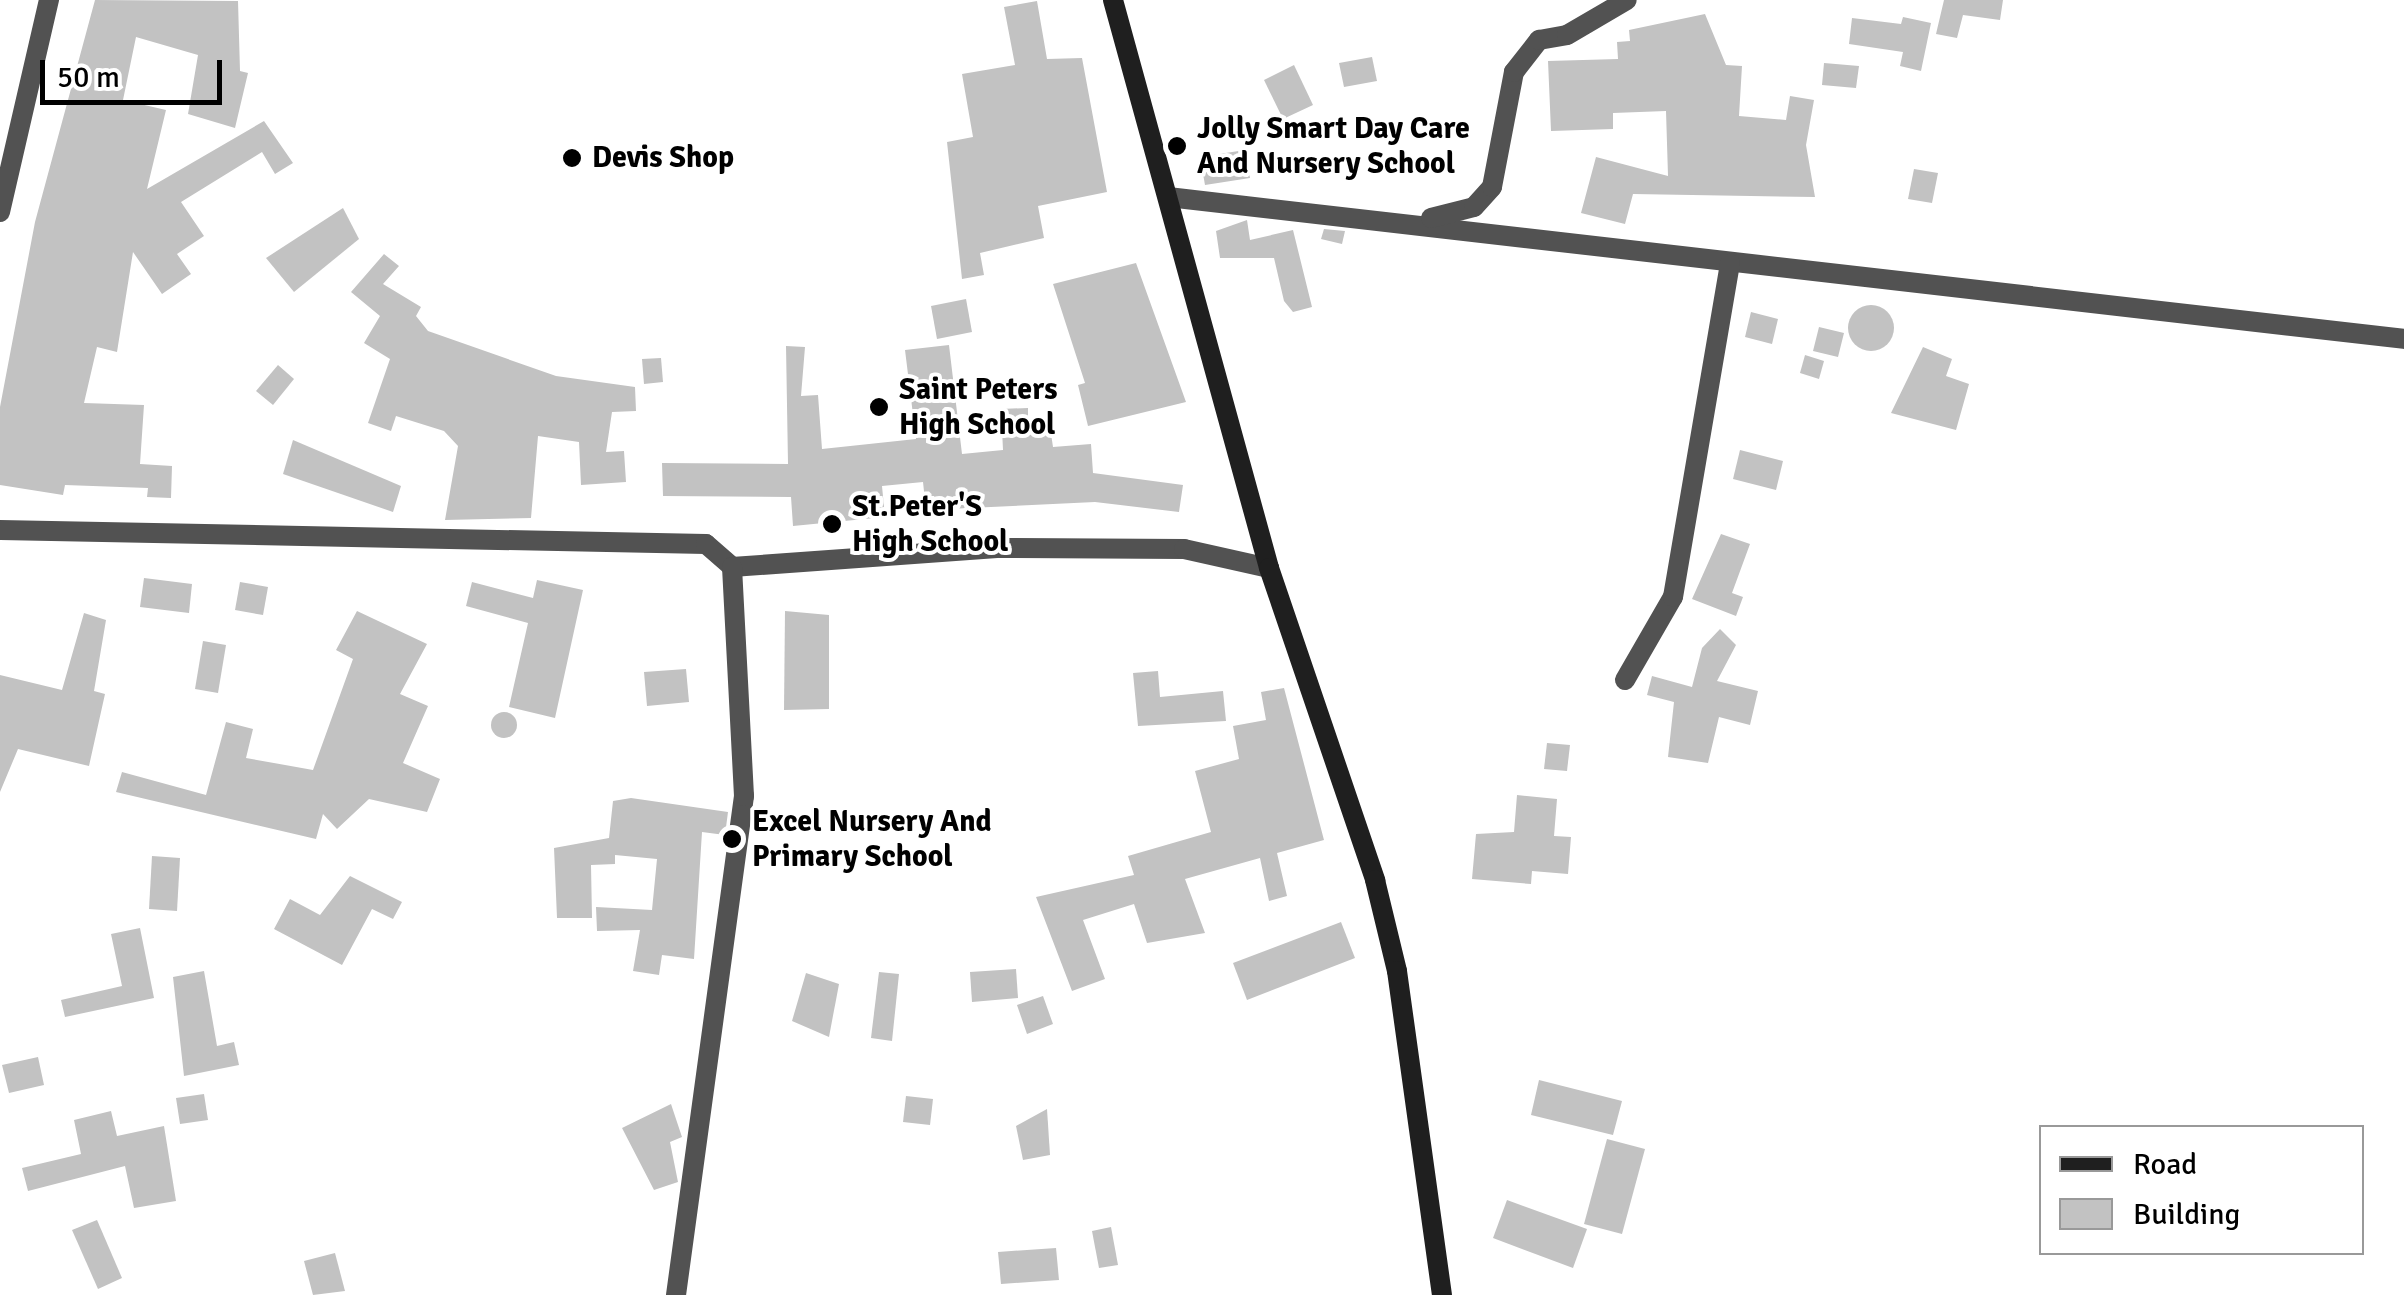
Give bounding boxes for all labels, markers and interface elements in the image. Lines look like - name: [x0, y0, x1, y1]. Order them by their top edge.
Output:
- scale bar: [45, 40, 228, 102]
- text: 50 m: [57, 59, 120, 96]
- place label: Jolly Smart Day Care And Nursery School: [1197, 111, 1470, 182]
- marker: Jolly Smart Day Care And Nursery School: [1166, 135, 1188, 157]
- place label: Devis Shop: [592, 140, 734, 176]
- marker: Devis Shop: [561, 147, 583, 169]
- place label: Saint Peters High School: [899, 372, 1057, 442]
- marker: Saint Peters High School: [868, 396, 890, 418]
- place label: St.Peter'S High School: [852, 489, 1008, 560]
- marker: St.Peter'S High School: [821, 513, 843, 535]
- place label: Excel Nursery And Primary School: [752, 804, 992, 874]
- marker: Excel Nursery And Primary School: [721, 828, 743, 850]
- legend: [2039, 1125, 2364, 1255]
- text: Road: [2133, 1146, 2197, 1183]
- text: Building: [2133, 1196, 2240, 1233]

